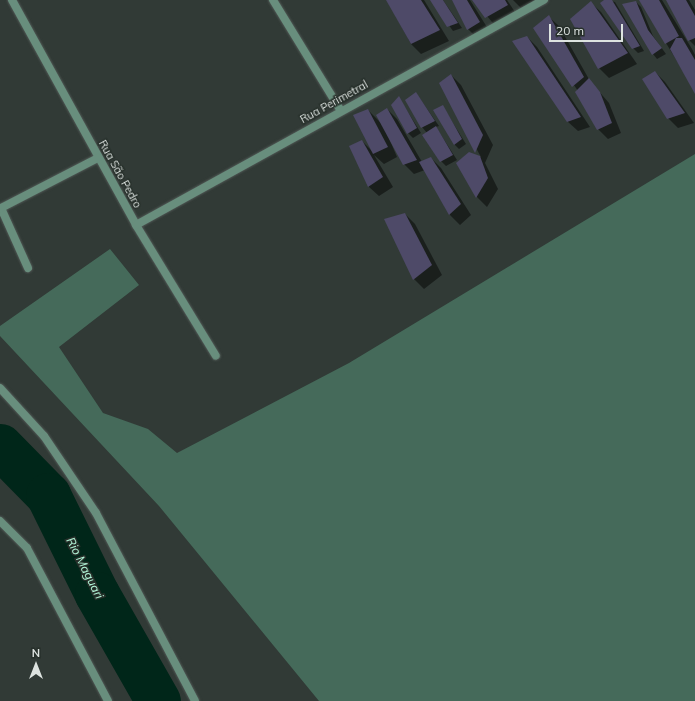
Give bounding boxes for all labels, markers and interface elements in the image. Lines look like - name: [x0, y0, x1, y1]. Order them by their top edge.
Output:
- scale bar: [551, 16, 625, 42]
- text: 20 m: [556, 23, 584, 38]
- street label: Rua Perimetral: [298, 78, 370, 126]
- street label: Rua São Pedro: [96, 138, 144, 210]
- water label: Rio Maguari: [63, 535, 107, 601]
- north arrow: [16, 645, 56, 685]
- text: N: [32, 646, 40, 660]

